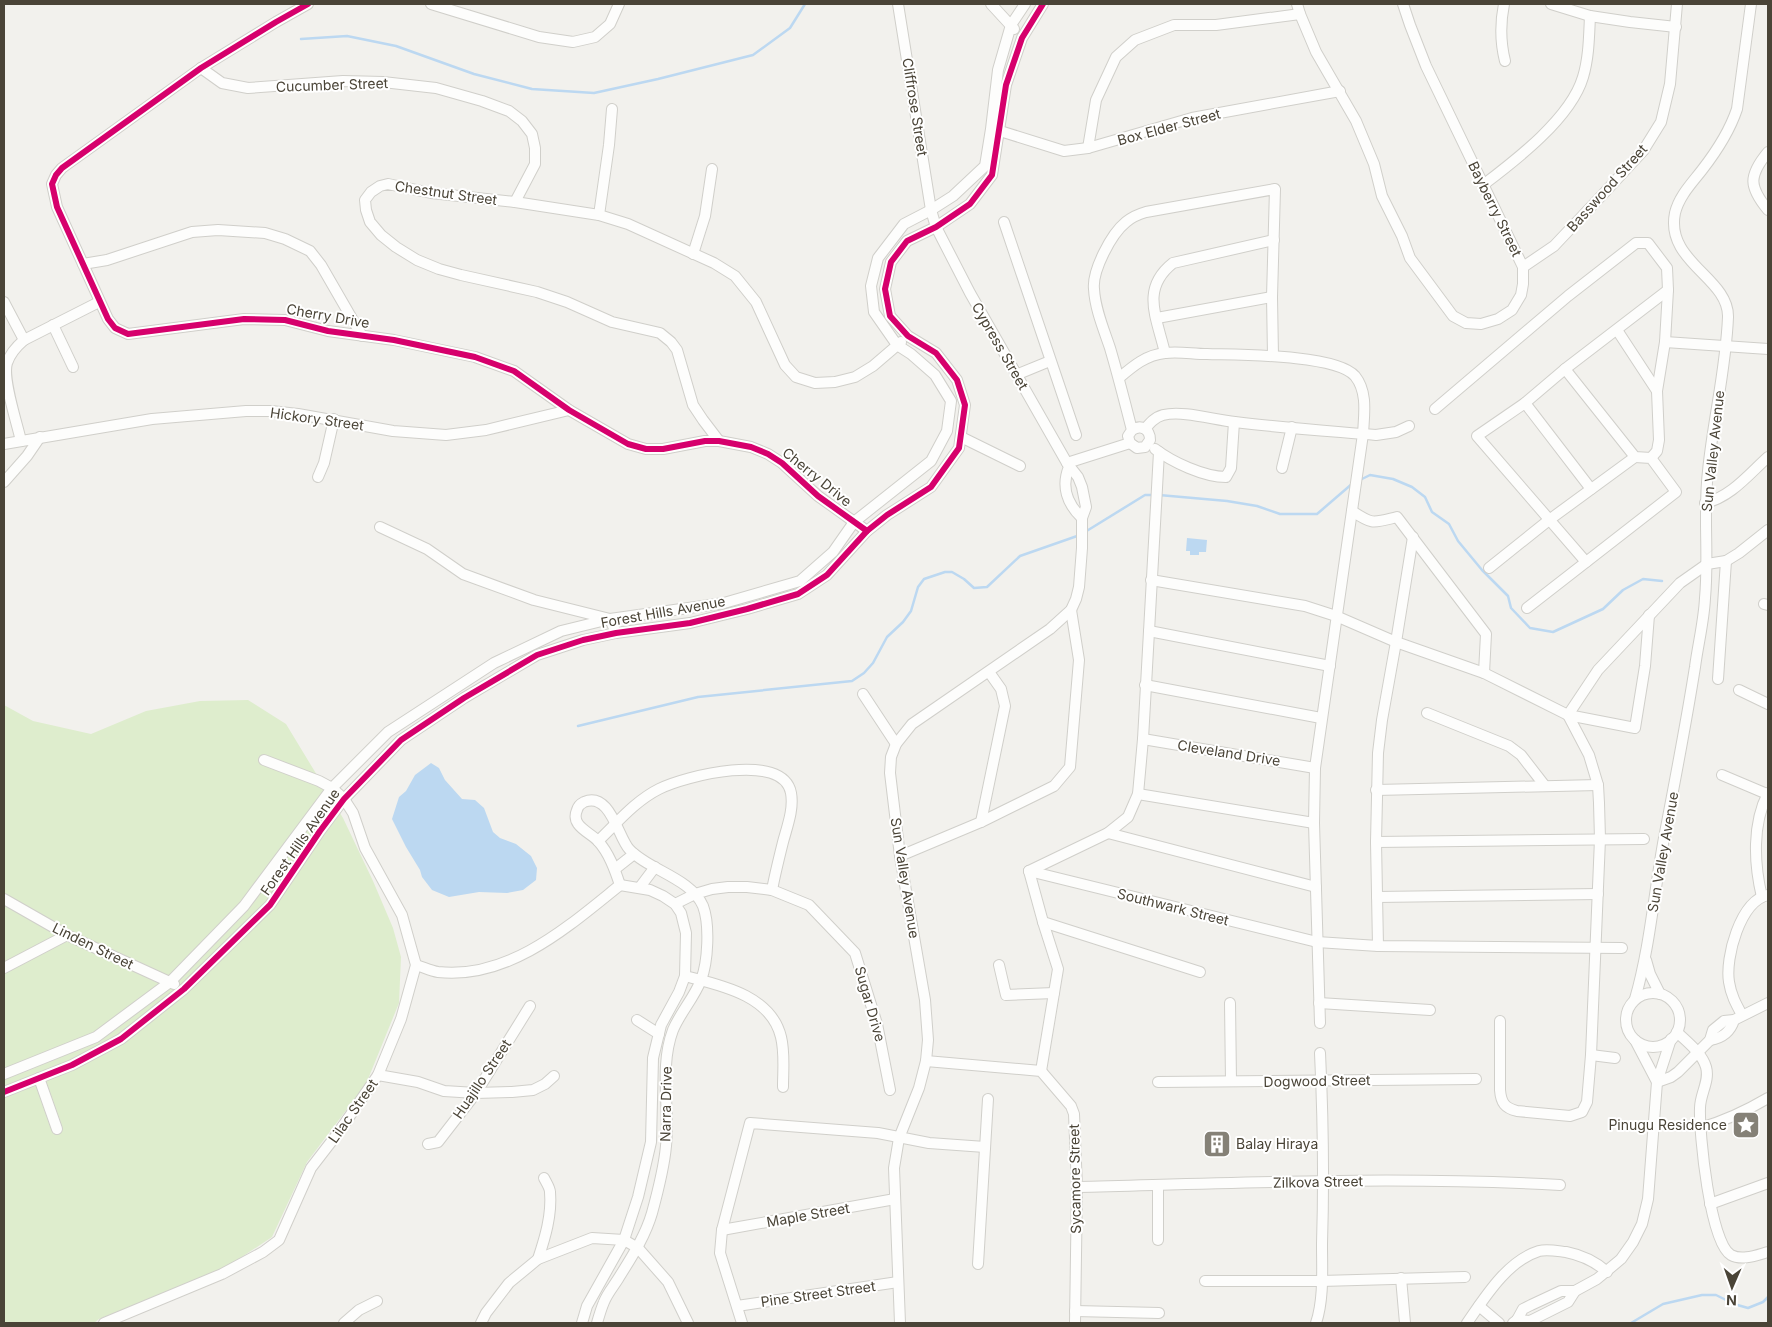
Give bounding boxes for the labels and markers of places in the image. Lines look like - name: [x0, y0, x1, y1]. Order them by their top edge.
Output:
- place icon: Pinugu Residence: [1731, 1110, 1761, 1140]
- place label: Pinugu Residence: [1608, 1116, 1727, 1133]
- building icon: Balay Hiraya: [1202, 1129, 1232, 1159]
- place label: Balay Hiraya: [1236, 1135, 1318, 1152]

